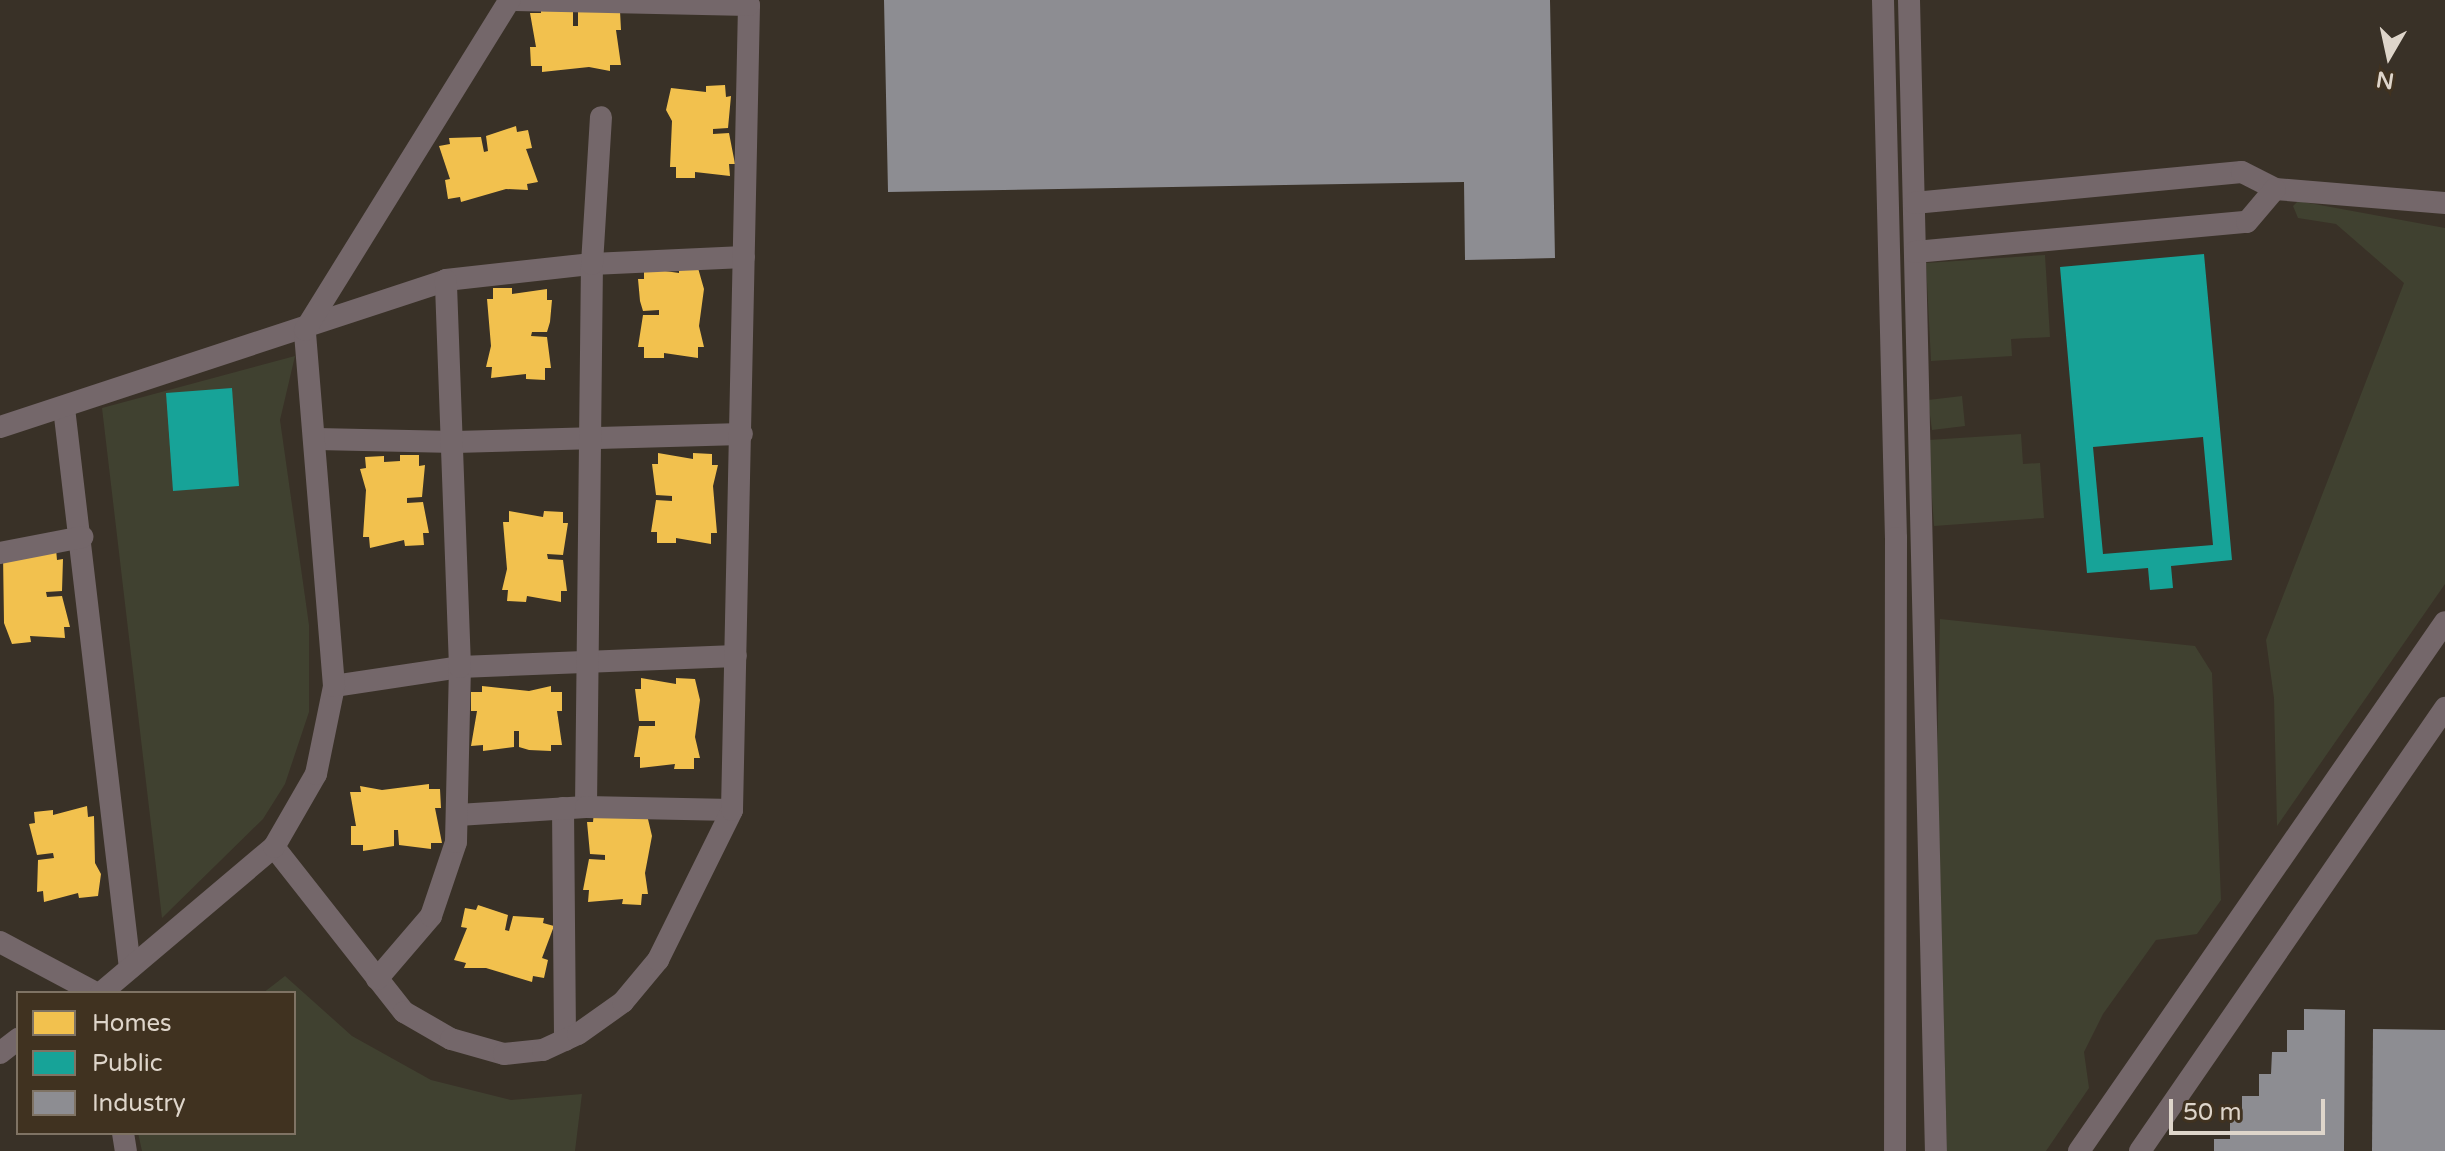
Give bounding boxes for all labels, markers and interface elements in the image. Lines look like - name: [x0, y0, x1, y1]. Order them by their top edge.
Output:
- north arrow: [2349, 16, 2429, 96]
- text: N: [2374, 65, 2396, 94]
- legend: [16, 991, 296, 1135]
- text: Homes: [92, 1009, 172, 1038]
- text: Public: [92, 1049, 162, 1078]
- scale bar: [2173, 1083, 2329, 1133]
- text: Industry: [92, 1089, 186, 1118]
- text: 50 m: [2183, 1098, 2241, 1127]

